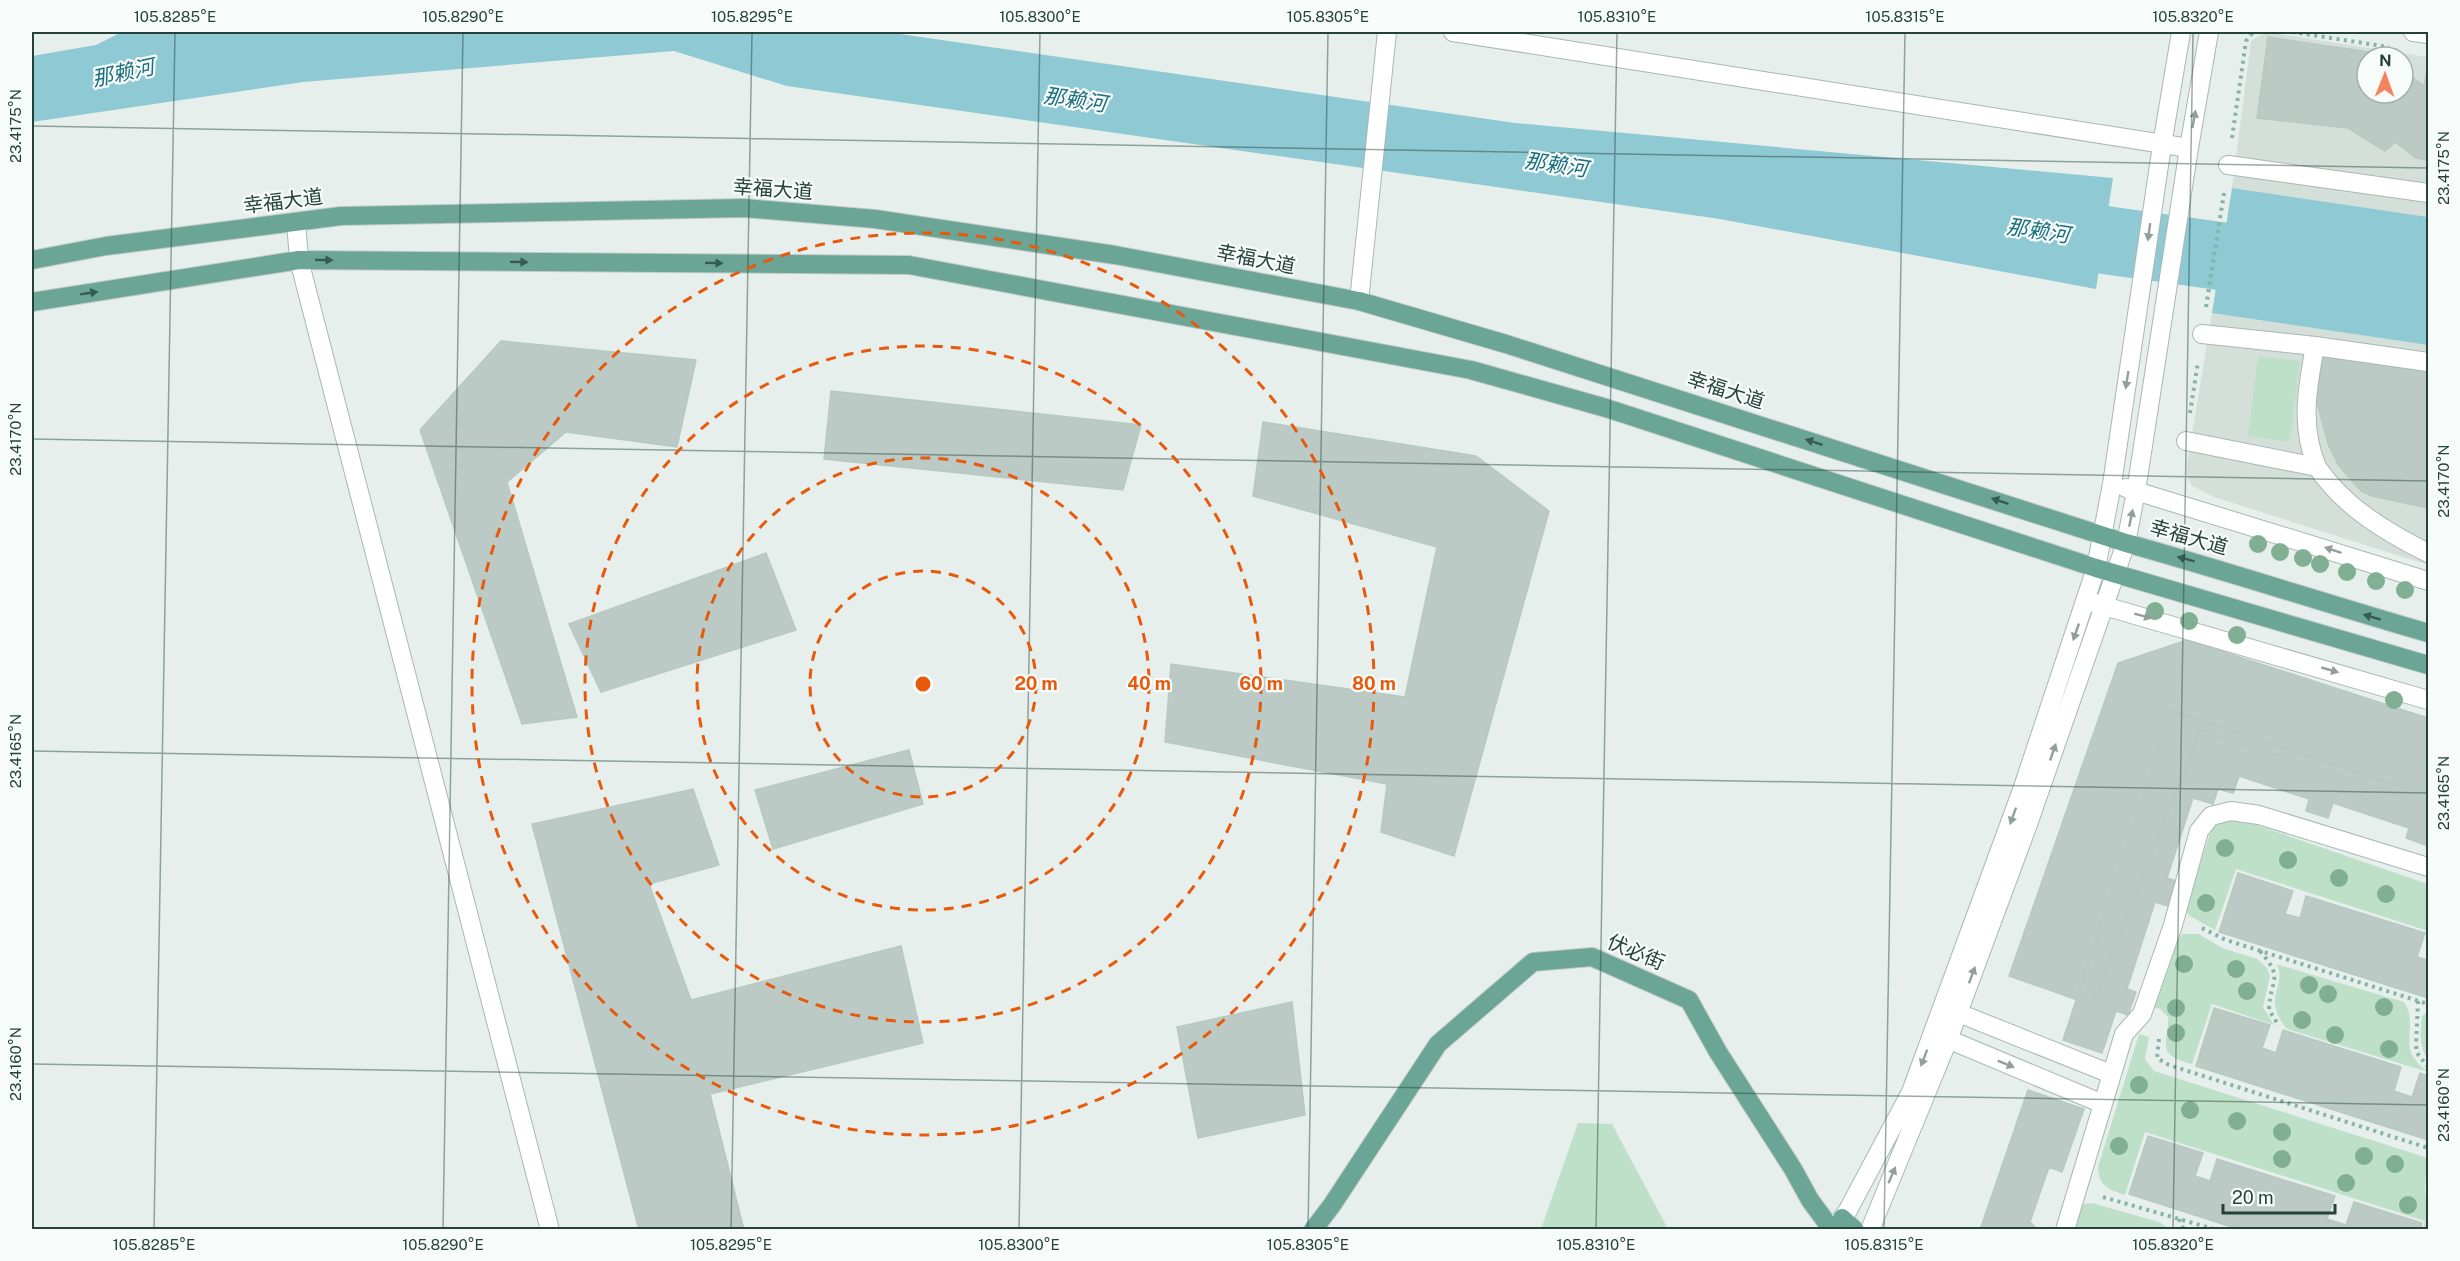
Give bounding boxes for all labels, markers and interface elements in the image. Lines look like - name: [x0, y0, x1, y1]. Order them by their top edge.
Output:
- text: 105.8285°E: [134, 8, 216, 25]
- text: 105.8290°E: [422, 8, 504, 25]
- text: 105.8295°E: [711, 8, 793, 25]
- text: 105.8300°E: [999, 8, 1081, 25]
- text: 105.8305°E: [1287, 8, 1369, 25]
- text: 105.8310°E: [1578, 8, 1656, 25]
- text: 105.8315°E: [1865, 8, 1945, 25]
- text: 105.8320°E: [2152, 8, 2234, 25]
- north arrow: [2355, 45, 2415, 105]
- text: N: [2379, 51, 2392, 70]
- water label: 那赖河: [89, 53, 160, 91]
- water label: 那赖河: [1042, 83, 1112, 117]
- text: 23.4175°N: [7, 89, 24, 163]
- one-way arrow: [2190, 110, 2199, 129]
- text: 23.4175°N: [2435, 131, 2452, 205]
- water label: 那赖河: [1523, 148, 1593, 182]
- street label: 幸福大道: [732, 174, 814, 204]
- street label: 幸福大道: [242, 184, 324, 218]
- water label: 那赖河: [2005, 214, 2075, 248]
- one-way arrow: [2145, 223, 2154, 242]
- street label: 幸福大道: [1214, 240, 1298, 278]
- one-way arrow: [314, 255, 333, 265]
- one-way arrow: [509, 257, 528, 267]
- one-way arrow: [704, 259, 723, 268]
- one-way arrow: [80, 288, 99, 297]
- street label: 幸福大道: [1684, 366, 1768, 414]
- one-way arrow: [2123, 370, 2132, 389]
- text: 23.4170°N: [7, 402, 24, 476]
- one-way arrow: [1805, 437, 1823, 446]
- text: 23.4170°N: [2435, 444, 2452, 518]
- one-way arrow: [1991, 496, 2009, 505]
- one-way arrow: [2127, 508, 2136, 527]
- street label: 幸福大道: [2147, 514, 2231, 560]
- one-way arrow: [2324, 545, 2342, 554]
- one-way arrow: [2177, 554, 2195, 564]
- one-way arrow: [2134, 612, 2152, 621]
- one-way arrow: [2363, 612, 2381, 621]
- one-way arrow: [2070, 623, 2080, 641]
- one-way arrow: [2321, 666, 2339, 676]
- text: 20 m: [1014, 673, 1058, 694]
- text: 40 m: [1127, 673, 1171, 694]
- text: 60 m: [1239, 673, 1283, 694]
- text: 80 m: [1352, 673, 1396, 694]
- centre of rings: [913, 674, 933, 694]
- text: 23.4165°N: [7, 714, 24, 788]
- one-way arrow: [2049, 743, 2058, 761]
- text: 23.4165°N: [2435, 756, 2452, 830]
- one-way arrow: [2007, 807, 2017, 825]
- street label: 伏必街: [1604, 929, 1668, 975]
- one-way arrow: [1967, 965, 1977, 983]
- text: 23.4160°N: [7, 1027, 24, 1101]
- one-way arrow: [1918, 1049, 1928, 1067]
- one-way arrow: [1998, 1059, 2016, 1069]
- text: 23.4160°N: [2435, 1068, 2452, 1142]
- one-way arrow: [1888, 1166, 1897, 1184]
- scale bar: [2223, 1177, 2336, 1215]
- text: 20 m: [2232, 1187, 2274, 1208]
- text: 105.8285°E: [113, 1236, 195, 1253]
- text: 105.8290°E: [402, 1236, 484, 1253]
- text: 105.8295°E: [690, 1236, 772, 1253]
- text: 105.8300°E: [978, 1236, 1060, 1253]
- text: 105.8305°E: [1267, 1236, 1349, 1253]
- text: 105.8310°E: [1557, 1236, 1635, 1253]
- text: 105.8315°E: [1844, 1236, 1924, 1253]
- text: 105.8320°E: [2132, 1236, 2214, 1253]

